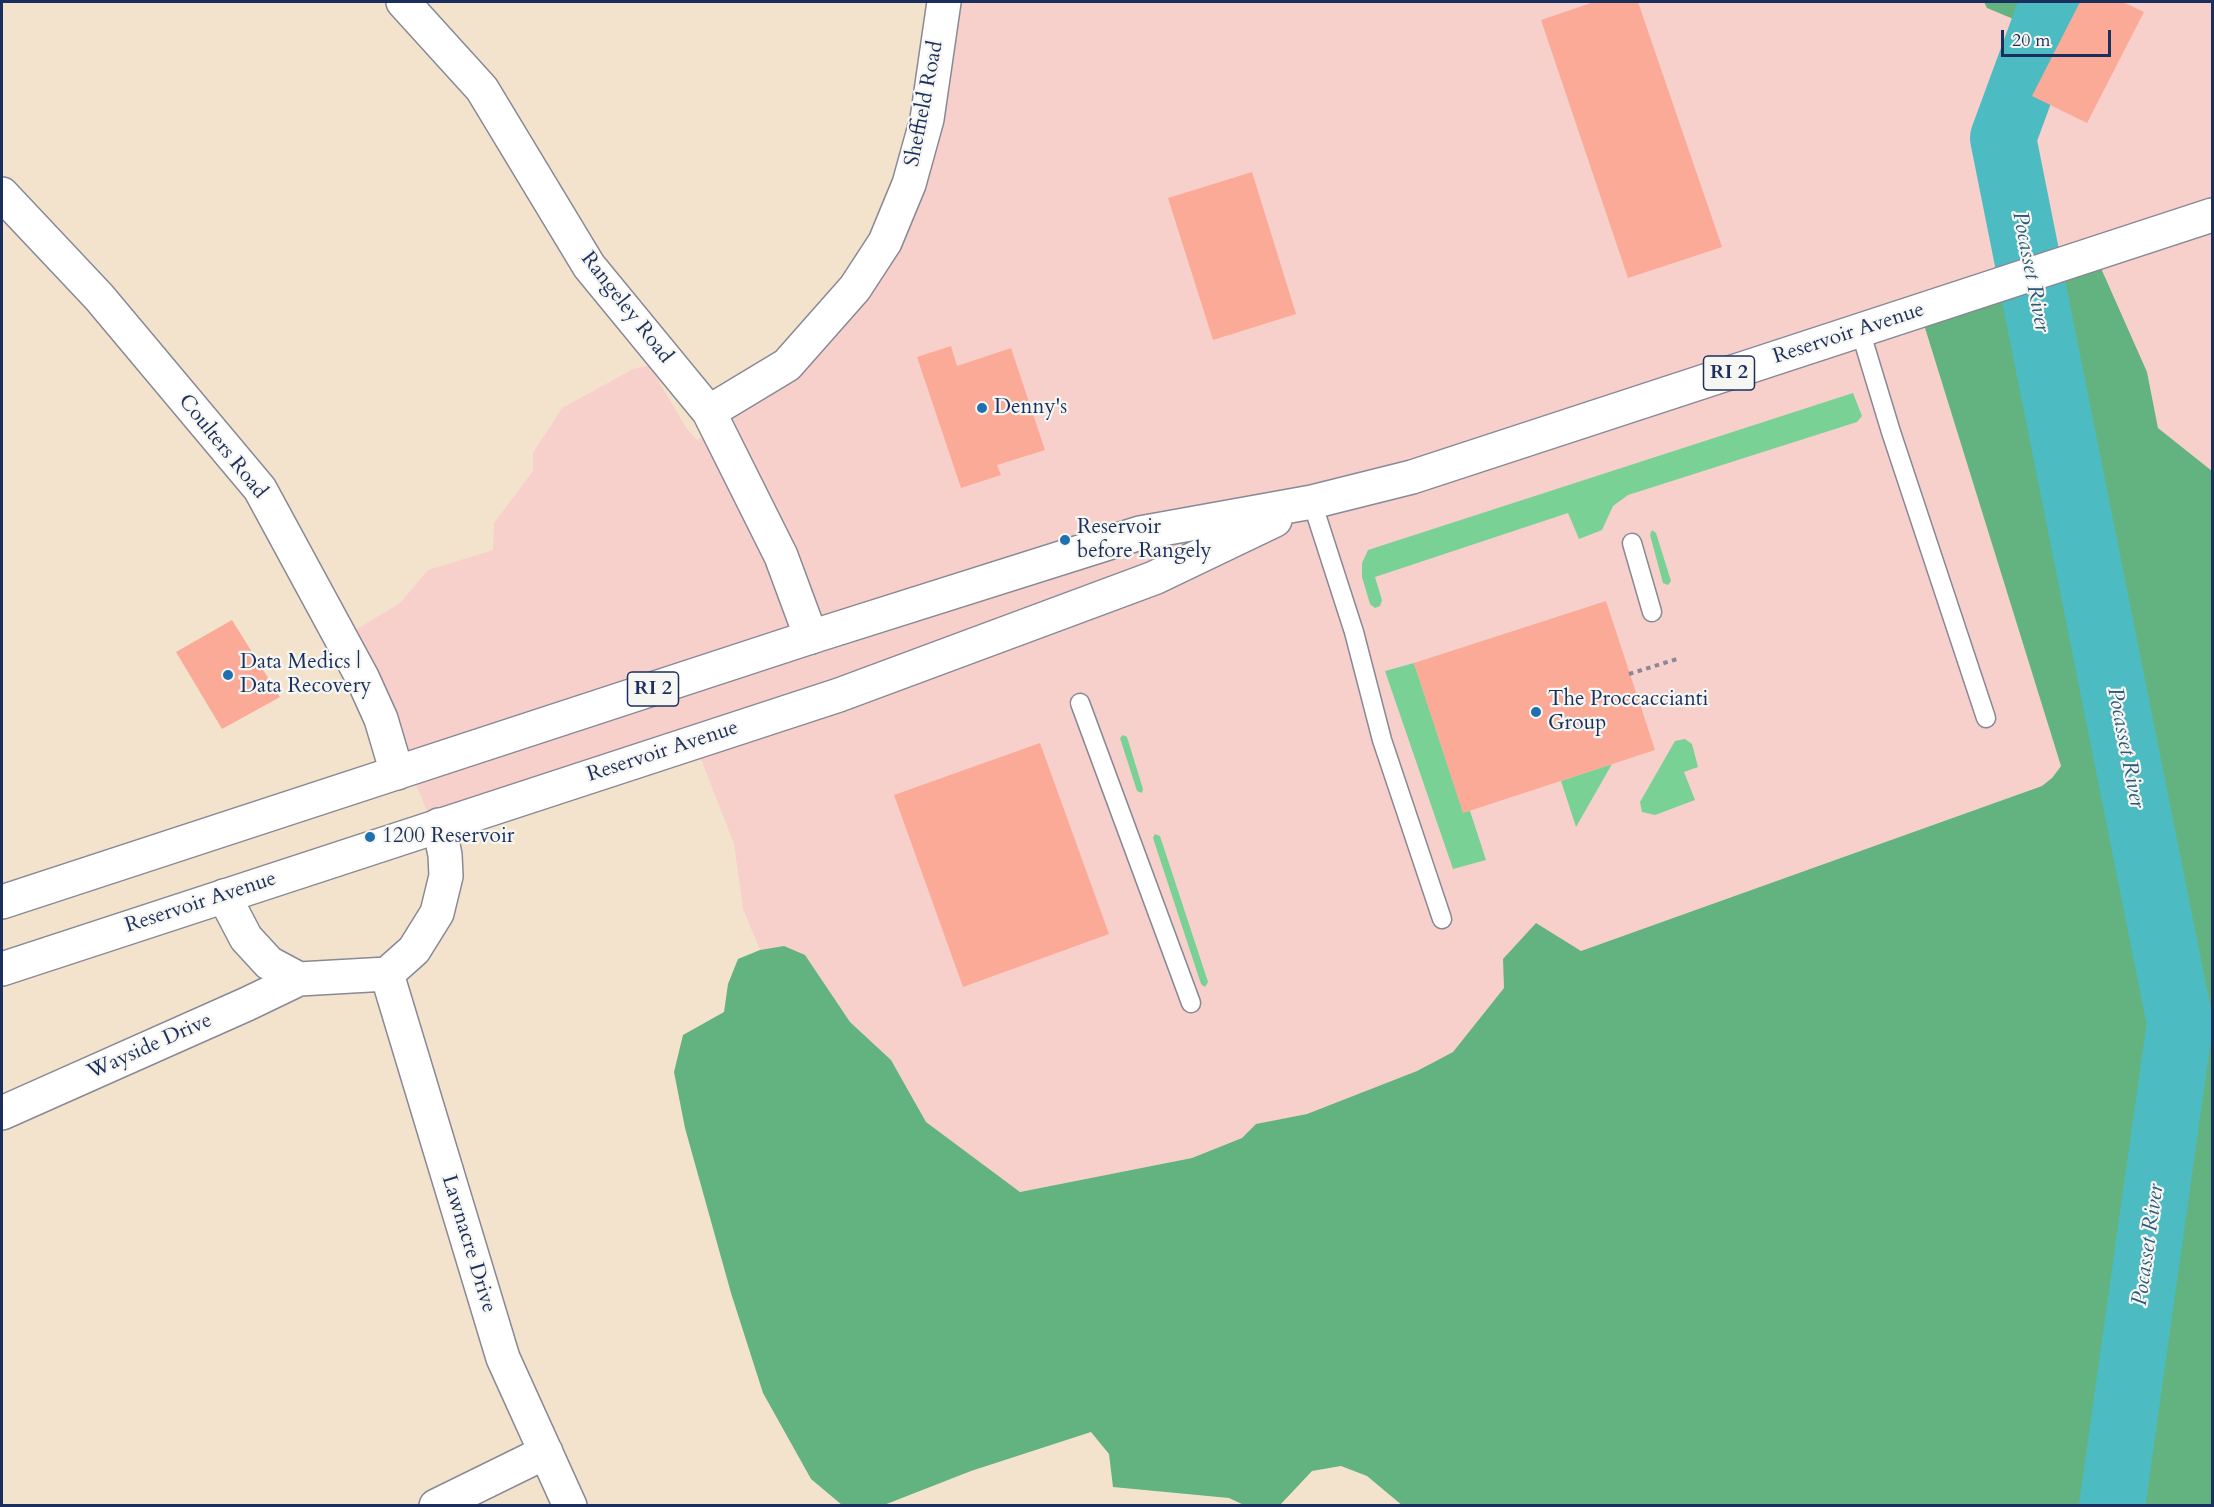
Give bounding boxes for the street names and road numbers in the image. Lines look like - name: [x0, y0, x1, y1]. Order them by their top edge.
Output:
- street label: Sheffield Road: [900, 39, 950, 169]
- street label: Rangeley Road: [575, 247, 677, 369]
- street label: Reservoir Avenue: [1770, 298, 1928, 370]
- road number: RI 2: [1704, 356, 1754, 390]
- street label: Coulters Road: [172, 390, 272, 504]
- road number: RI 2: [628, 672, 678, 706]
- street label: Reservoir Avenue: [584, 716, 742, 788]
- street label: Reservoir Avenue: [122, 867, 280, 939]
- street label: Wayside Drive: [84, 1008, 216, 1086]
- street label: Lawnacre Drive: [435, 1172, 501, 1316]

